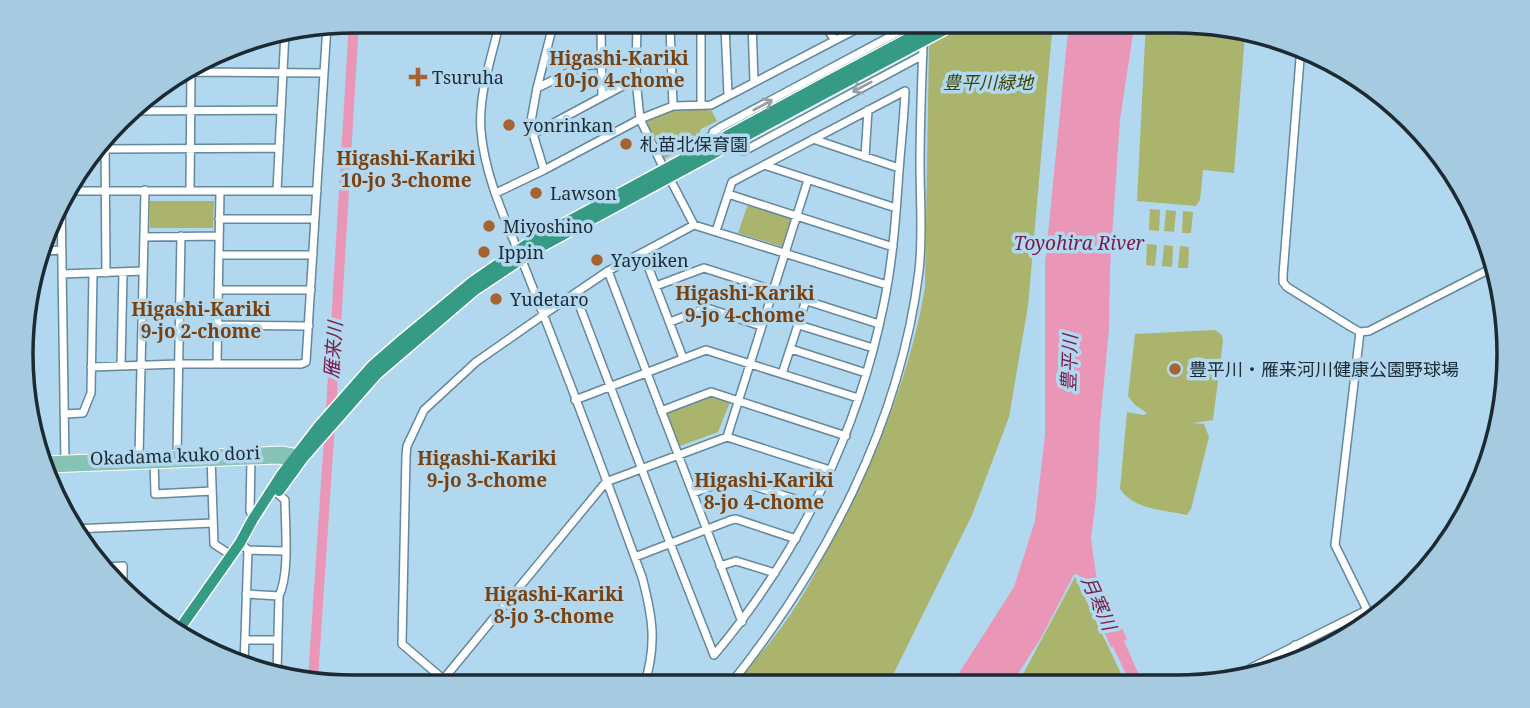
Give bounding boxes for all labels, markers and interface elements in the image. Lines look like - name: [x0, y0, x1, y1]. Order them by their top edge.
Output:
- district label: Higashi-Kariki 10-jo 4-chome: [549, 45, 689, 93]
- place label: Tsuruha: [432, 65, 504, 89]
- marker: Tsuruha: [410, 69, 426, 85]
- park label: 豊平川緑地: [943, 70, 1035, 94]
- one-way arrow: [853, 81, 873, 95]
- one-way arrow: [752, 98, 773, 111]
- place label: yonrinkan: [523, 113, 614, 137]
- marker: yonrinkan: [501, 117, 517, 133]
- place label: 札苗北保育園: [640, 132, 748, 156]
- marker: 札苗北保育園: [618, 136, 634, 152]
- district label: Higashi-Kariki 10-jo 3-chome: [336, 145, 476, 193]
- place label: Lawson: [550, 181, 617, 205]
- marker: Lawson: [528, 185, 544, 201]
- place label: Miyoshino: [503, 214, 594, 238]
- marker: Miyoshino: [481, 218, 497, 234]
- water label: Toyohira River: [1013, 230, 1145, 256]
- place label: Ippin: [498, 240, 544, 264]
- marker: Ippin: [476, 244, 492, 260]
- place label: Yayoiken: [610, 248, 689, 272]
- marker: Yayoiken: [589, 252, 605, 268]
- district label: Higashi-Kariki 9-jo 4-chome: [675, 280, 815, 328]
- place label: Yudetaro: [509, 287, 589, 311]
- marker: Yudetaro: [488, 291, 504, 307]
- district label: Higashi-Kariki 9-jo 2-chome: [131, 296, 271, 344]
- water label: 雁来川: [318, 319, 348, 379]
- water label: 豊平川: [1055, 332, 1083, 392]
- place label: 豊平川・雁来河川健康公園野球場: [1189, 357, 1459, 381]
- marker: 豊平川・雁来河川健康公園野球場: [1167, 361, 1183, 377]
- street label: Okadama kuko dori: [90, 440, 261, 470]
- district label: Higashi-Kariki 9-jo 3-chome: [417, 445, 557, 493]
- district label: Higashi-Kariki 8-jo 4-chome: [694, 467, 834, 515]
- water label: 月寒川: [1076, 572, 1123, 636]
- district label: Higashi-Kariki 8-jo 3-chome: [484, 581, 624, 629]

